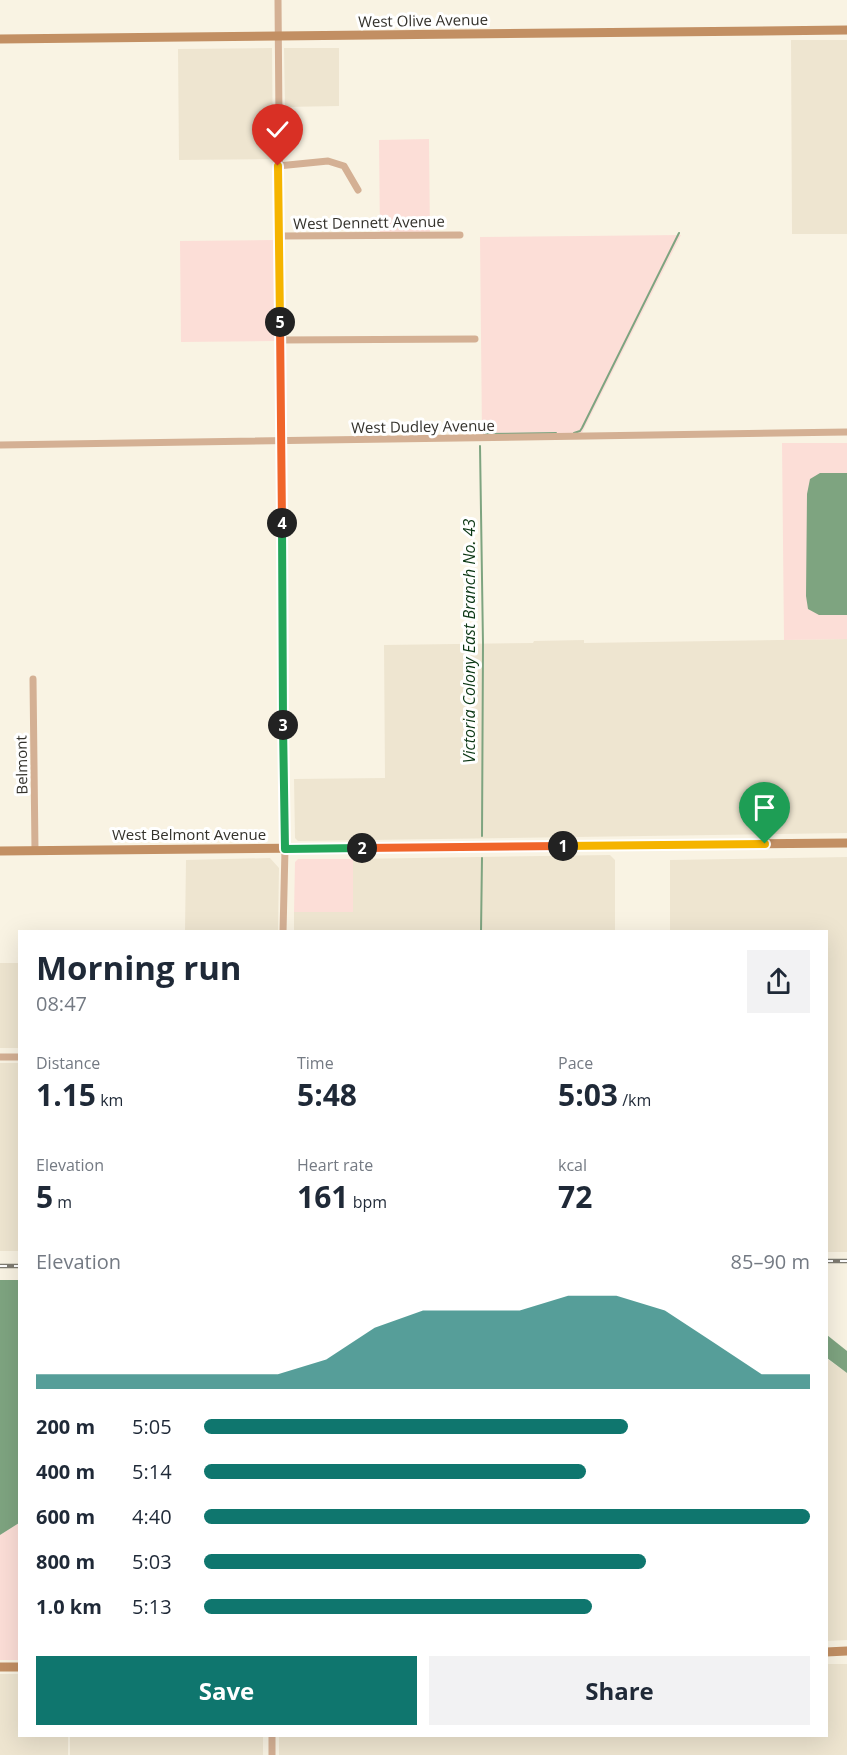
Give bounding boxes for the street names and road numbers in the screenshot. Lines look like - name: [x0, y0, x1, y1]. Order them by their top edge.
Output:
- street label: West Olive Avenue: [358, 9, 488, 31]
- street label: West Dennett Avenue: [293, 211, 445, 233]
- street label: West Dudley Avenue: [351, 415, 495, 437]
- street label: Belmont: [10, 735, 32, 795]
- street label: West Belmont Avenue: [112, 824, 266, 844]

